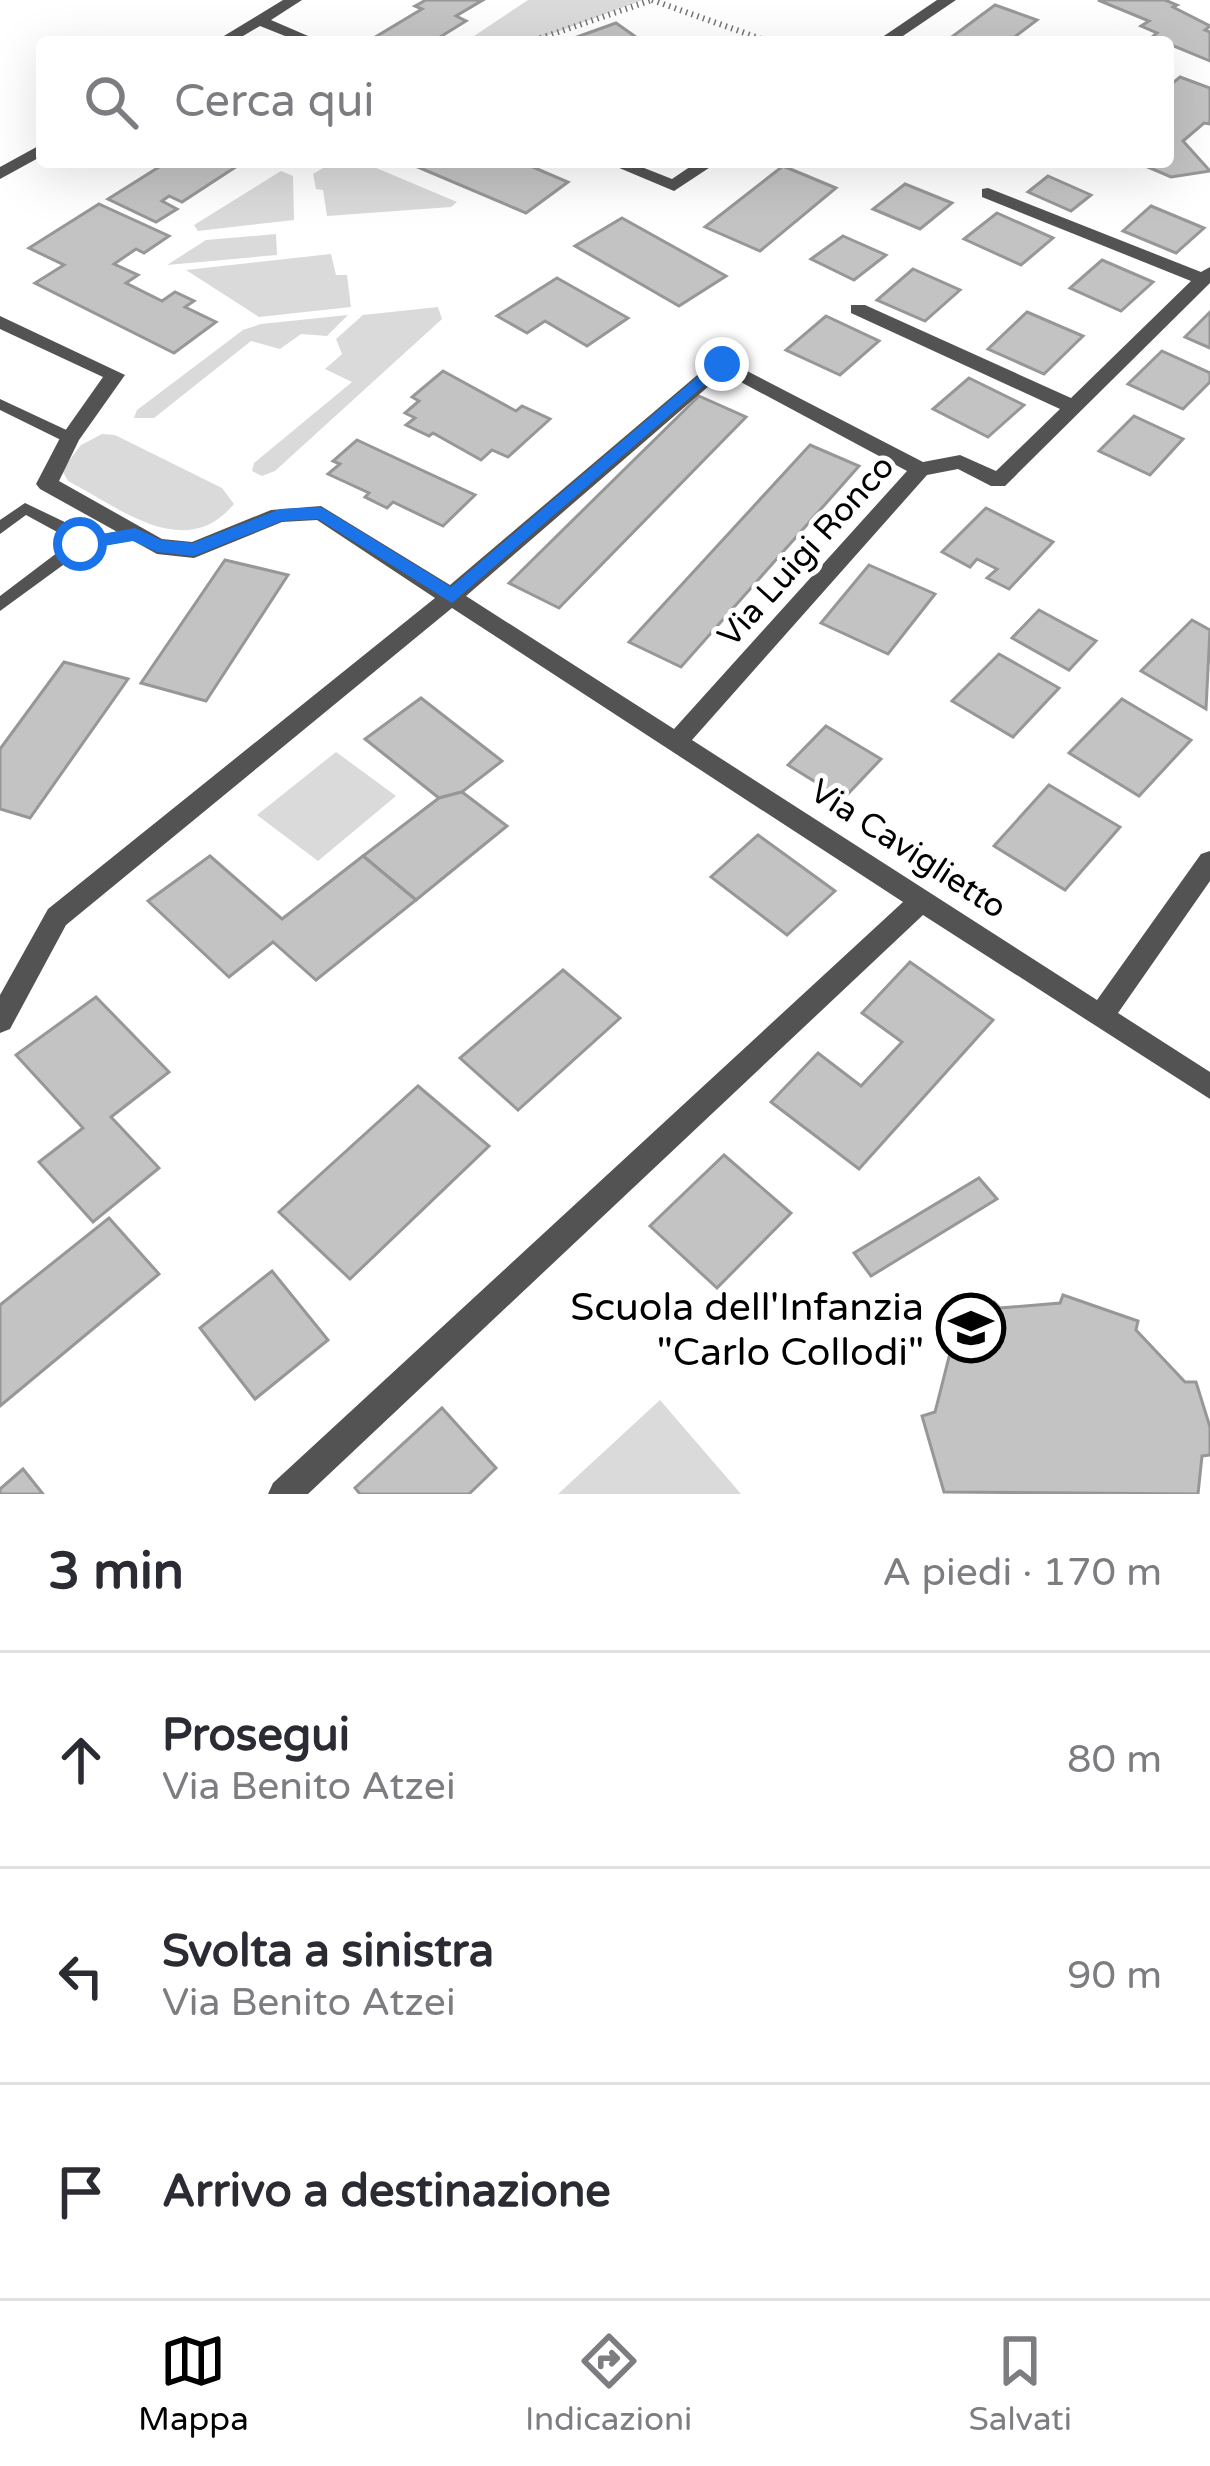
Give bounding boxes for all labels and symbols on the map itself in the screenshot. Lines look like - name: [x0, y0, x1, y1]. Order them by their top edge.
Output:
- route end: [695, 337, 749, 391]
- street label: Via Luigi Ronco: [710, 447, 902, 655]
- route start: [53, 517, 107, 571]
- street label: Via Caviglietto: [803, 771, 1013, 927]
- place label: Scuola dell'Infanzia "Carlo Collodi": [570, 1284, 924, 1376]
- school or university icon: Scuola dell'Infanzia "Carlo Collodi": [936, 1293, 1006, 1363]

